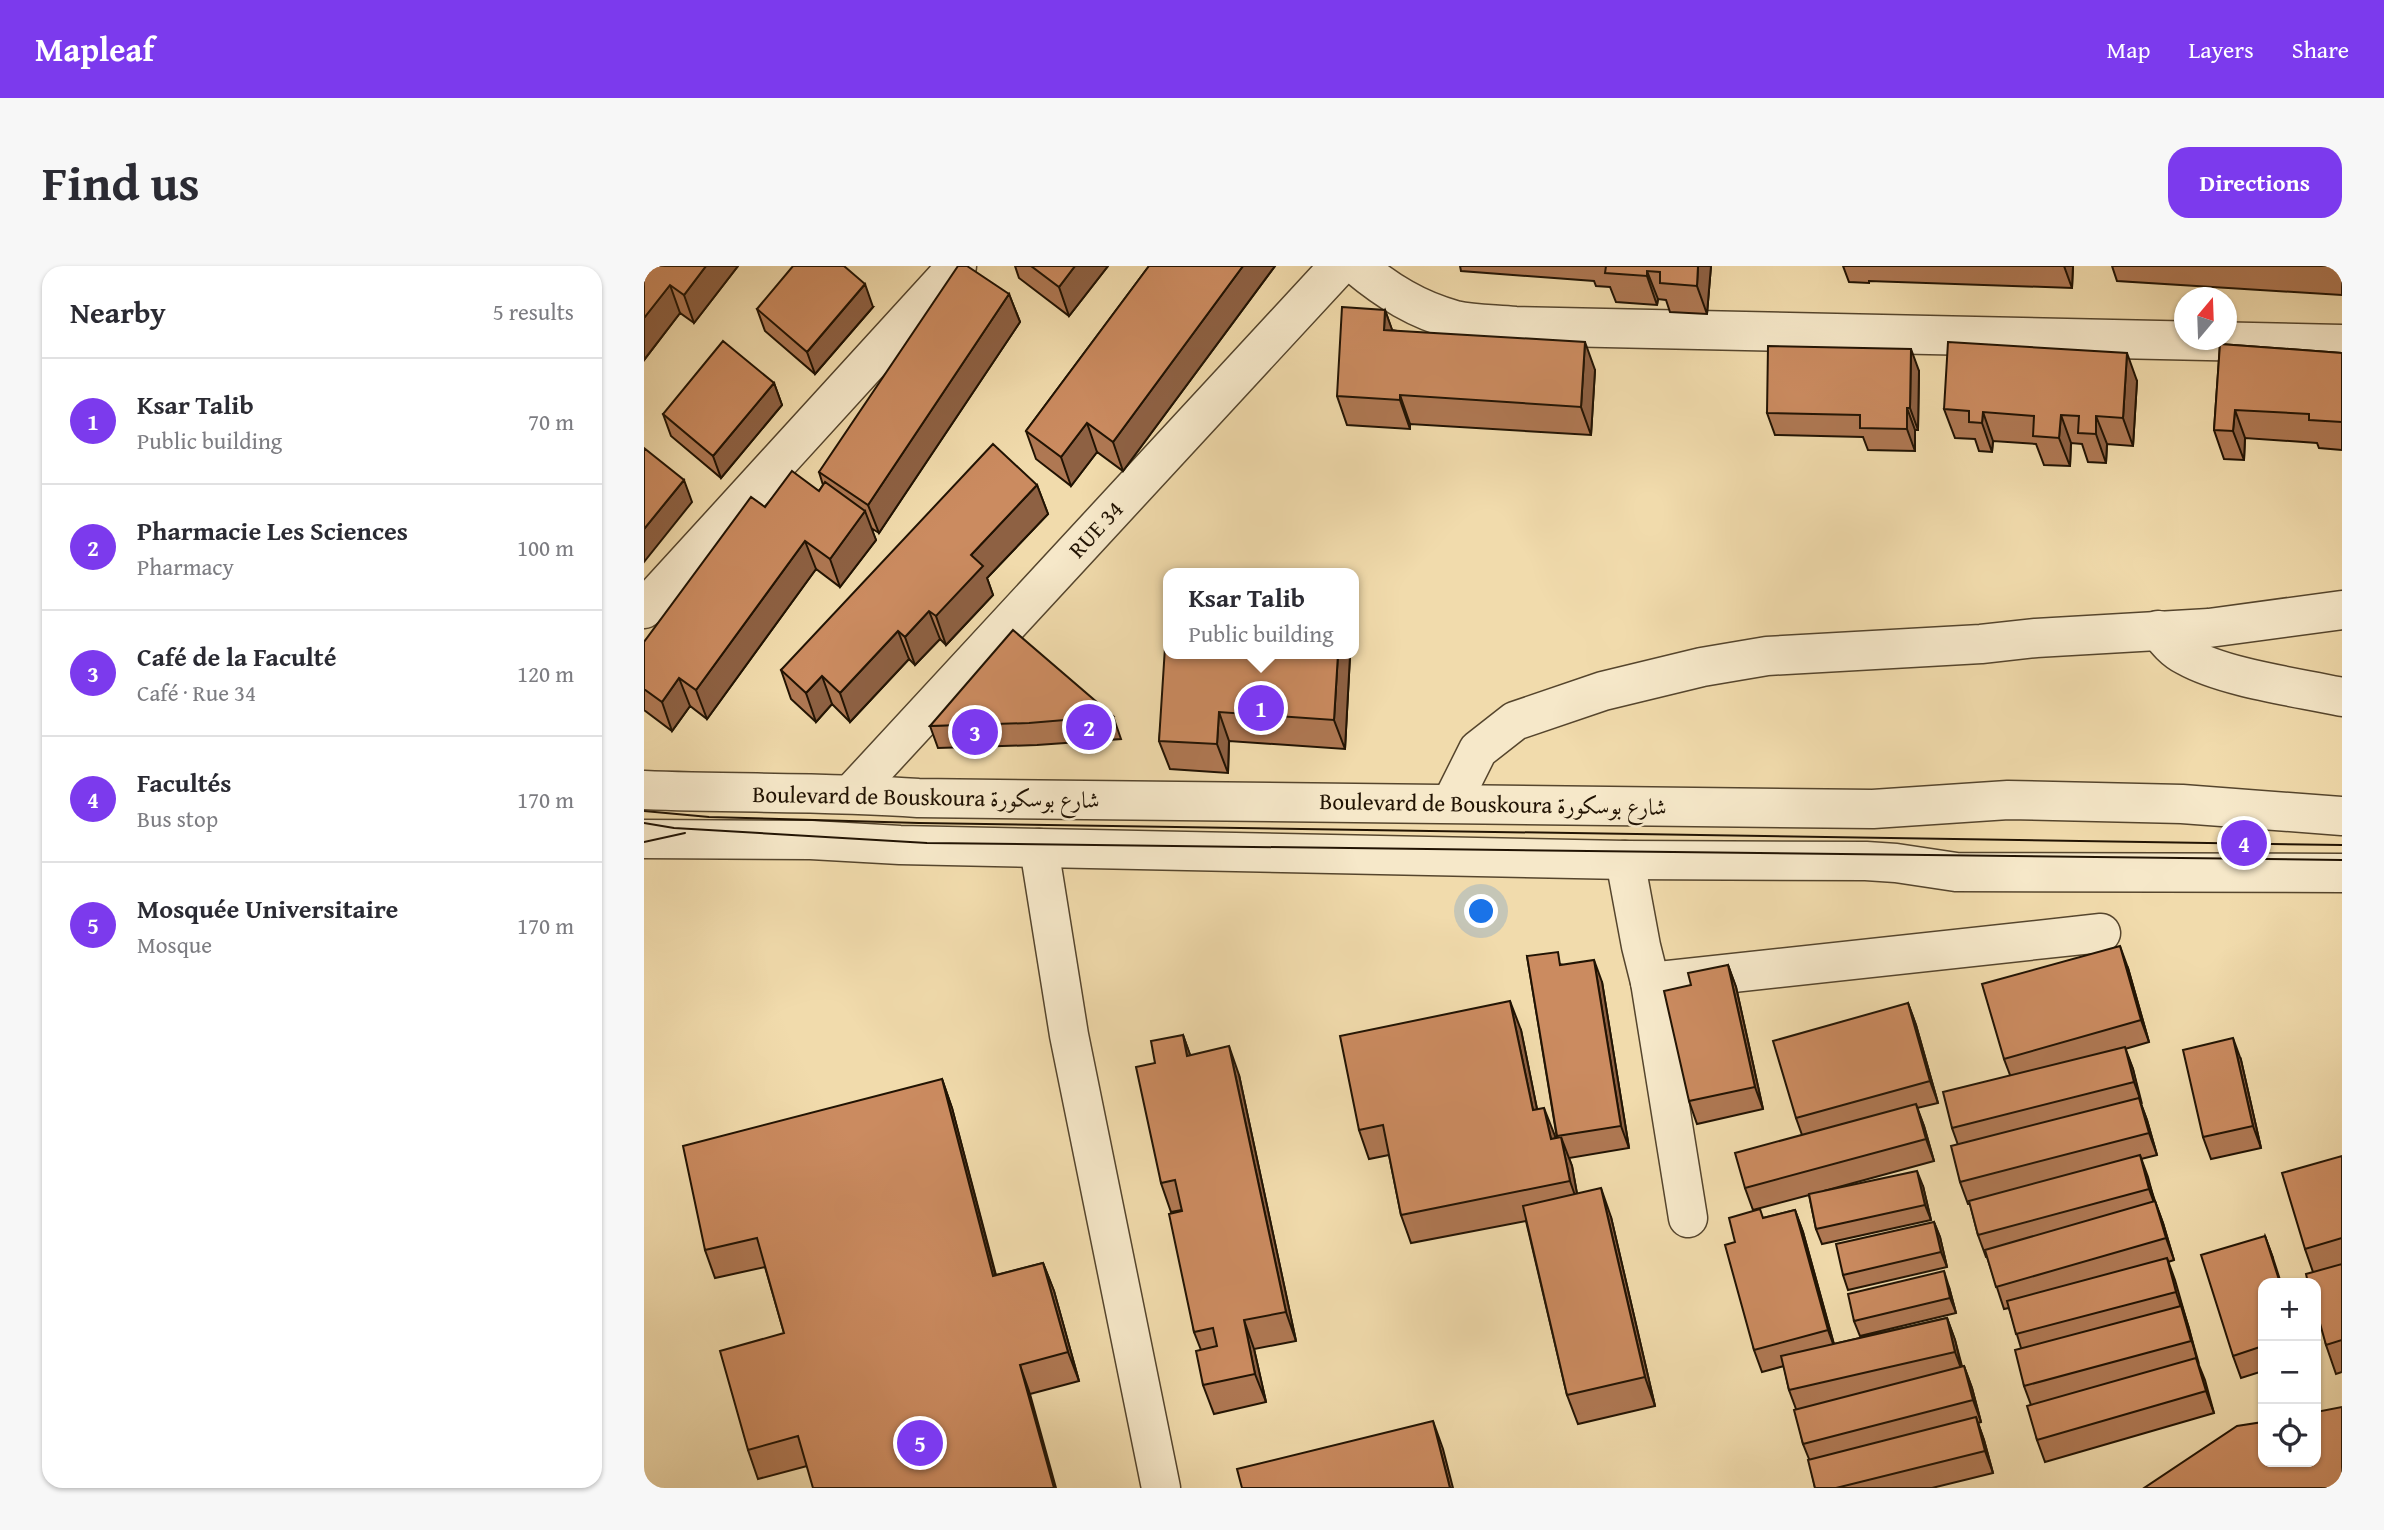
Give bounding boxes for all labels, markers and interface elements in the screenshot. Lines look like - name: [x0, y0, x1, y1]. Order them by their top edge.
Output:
- text: Mapleaf: [35, 25, 154, 73]
- text: Map: [2107, 32, 2150, 67]
- text: Layers: [2188, 32, 2254, 67]
- text: Share: [2292, 32, 2349, 67]
- text: Find us: [42, 146, 200, 218]
- button: Directions: [2168, 147, 2342, 218]
- north arrow: [2174, 287, 2237, 350]
- text: Nearby: [70, 290, 166, 334]
- text: 5 results: [493, 295, 574, 328]
- text: Ksar Talib: [137, 385, 254, 424]
- text: 1: [87, 405, 99, 438]
- text: 70 m: [528, 405, 574, 438]
- text: Public building: [137, 424, 282, 457]
- street label: RUE 34: [1060, 493, 1130, 565]
- text: Pharmacie Les Sciences: [137, 511, 408, 550]
- text: 2: [87, 531, 99, 564]
- text: 100 m: [517, 531, 574, 564]
- text: Pharmacy: [137, 550, 234, 583]
- popup: [1163, 568, 1359, 659]
- text: Ksar Talib: [1188, 578, 1305, 617]
- text: Public building: [1188, 617, 1334, 650]
- text: Café de la Faculté: [137, 637, 336, 676]
- text: 3: [87, 657, 99, 690]
- text: 120 m: [517, 657, 574, 690]
- text: Café · Rue 34: [137, 676, 256, 709]
- pin: 1: [1238, 682, 1284, 734]
- pin: 2: [1066, 701, 1112, 753]
- pin: 3: [952, 706, 998, 758]
- text: Facultés: [137, 763, 232, 802]
- street label: Boulevard de Bouskoura شارع بوسكورة: [752, 777, 1100, 820]
- text: 4: [87, 783, 99, 816]
- text: 170 m: [517, 783, 574, 816]
- street label: Boulevard de Bouskoura شارع بوسكورة: [1319, 784, 1667, 827]
- text: Bus stop: [137, 802, 218, 835]
- pin: 4: [2221, 817, 2267, 869]
- text: Mosquée Universitaire: [137, 889, 398, 928]
- your location: [1464, 894, 1498, 928]
- text: 5: [87, 909, 99, 942]
- text: 170 m: [517, 909, 574, 942]
- text: Mosque: [137, 928, 212, 961]
- map controls: [2258, 1278, 2321, 1467]
- button: +: [2258, 1278, 2321, 1341]
- button: −: [2258, 1341, 2321, 1404]
- button: locate: [2258, 1404, 2321, 1467]
- pin: 5: [897, 1417, 943, 1469]

